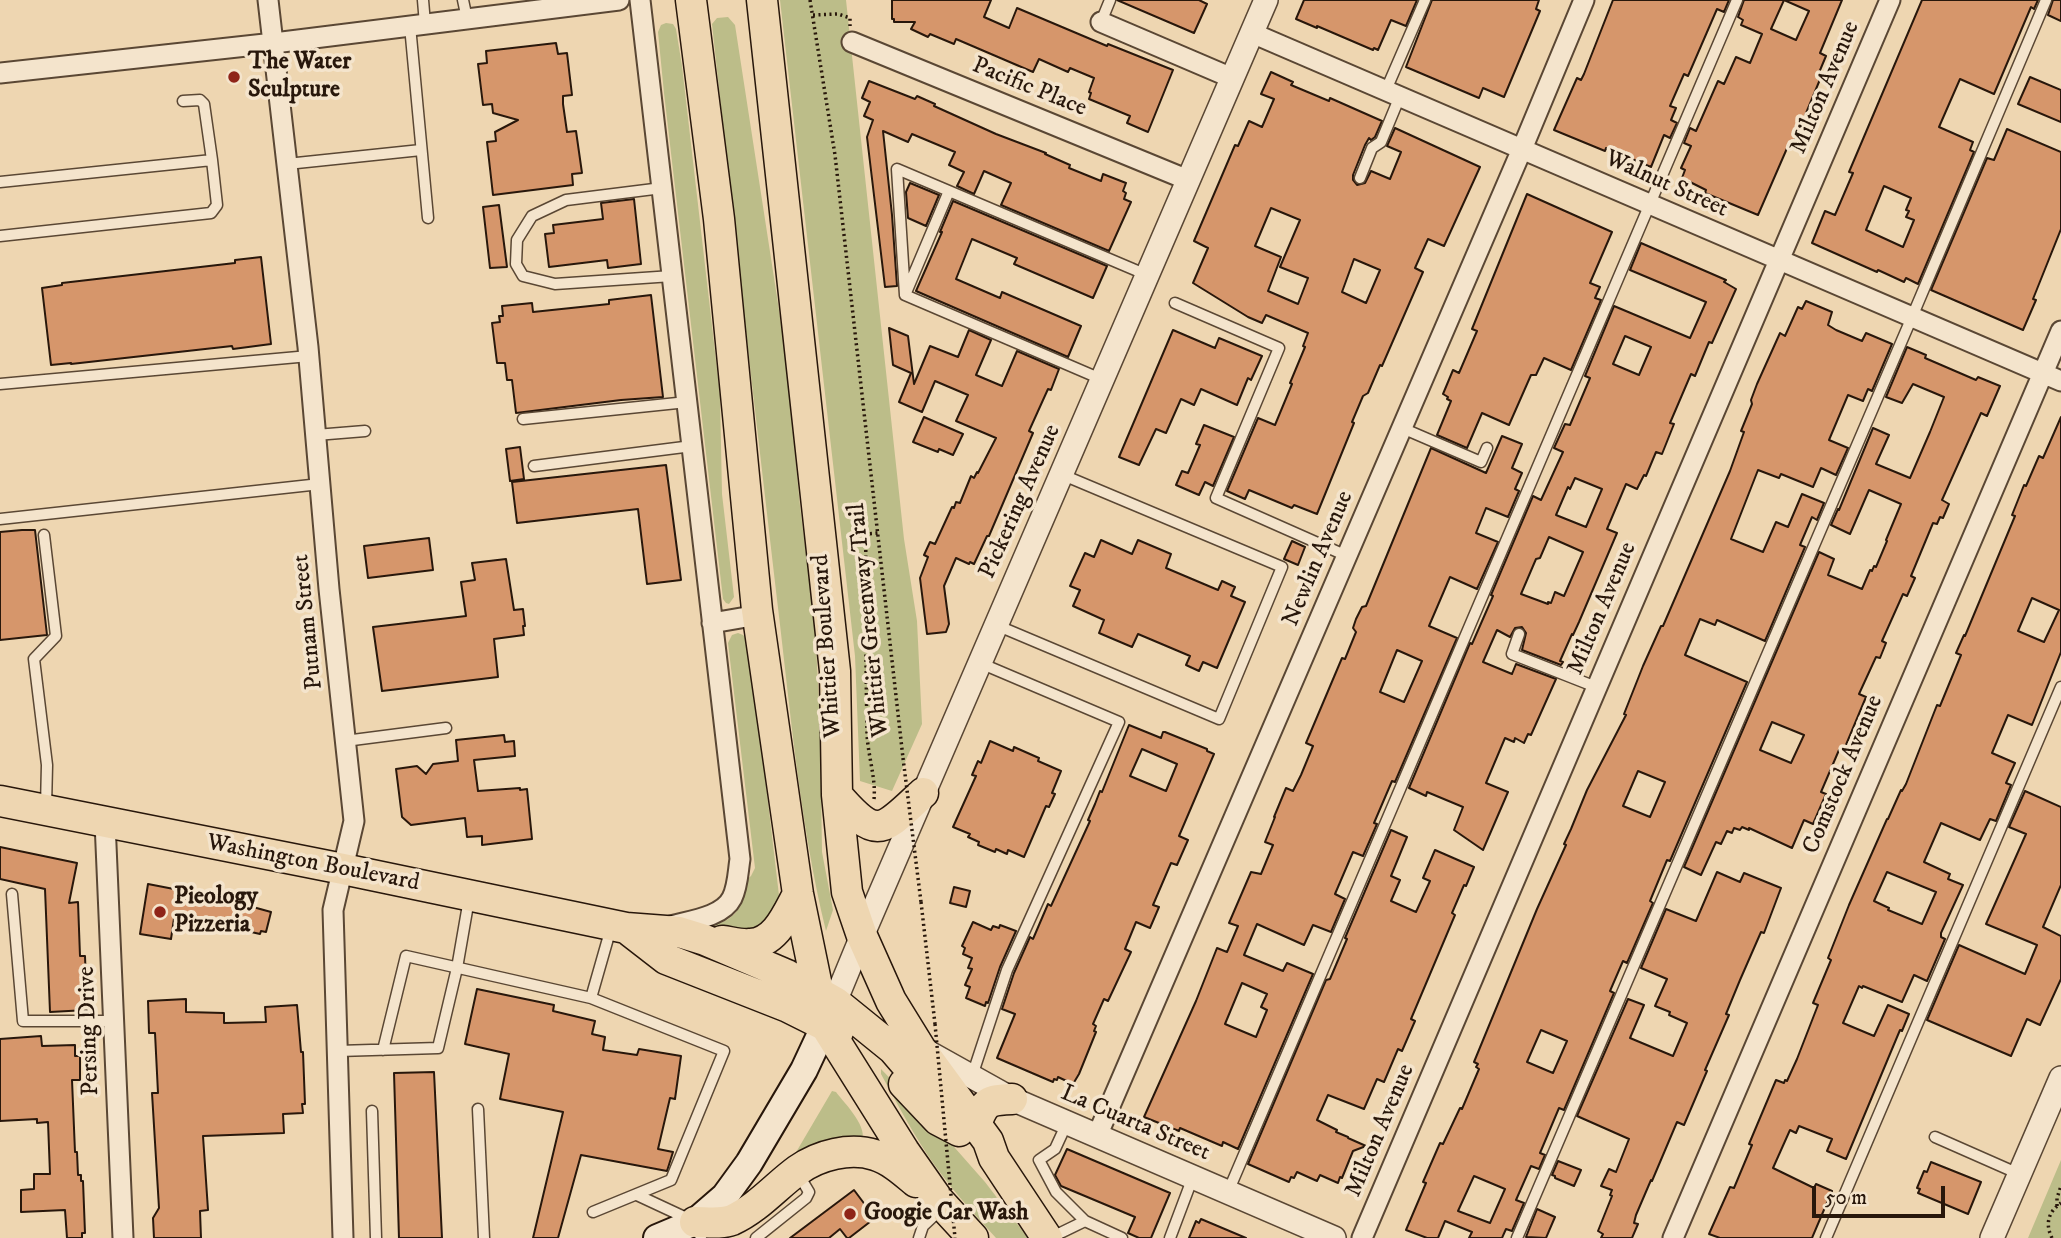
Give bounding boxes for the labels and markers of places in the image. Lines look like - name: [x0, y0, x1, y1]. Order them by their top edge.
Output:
- place label: The Water Sculpture: [248, 49, 351, 105]
- marker: The Water Sculpture: [226, 69, 242, 85]
- place label: Pieology Pizzeria: [174, 884, 258, 940]
- marker: Pieology Pizzeria: [152, 904, 168, 920]
- place label: Googie Car Wash: [864, 1200, 1029, 1228]
- marker: Googie Car Wash: [842, 1206, 858, 1222]

